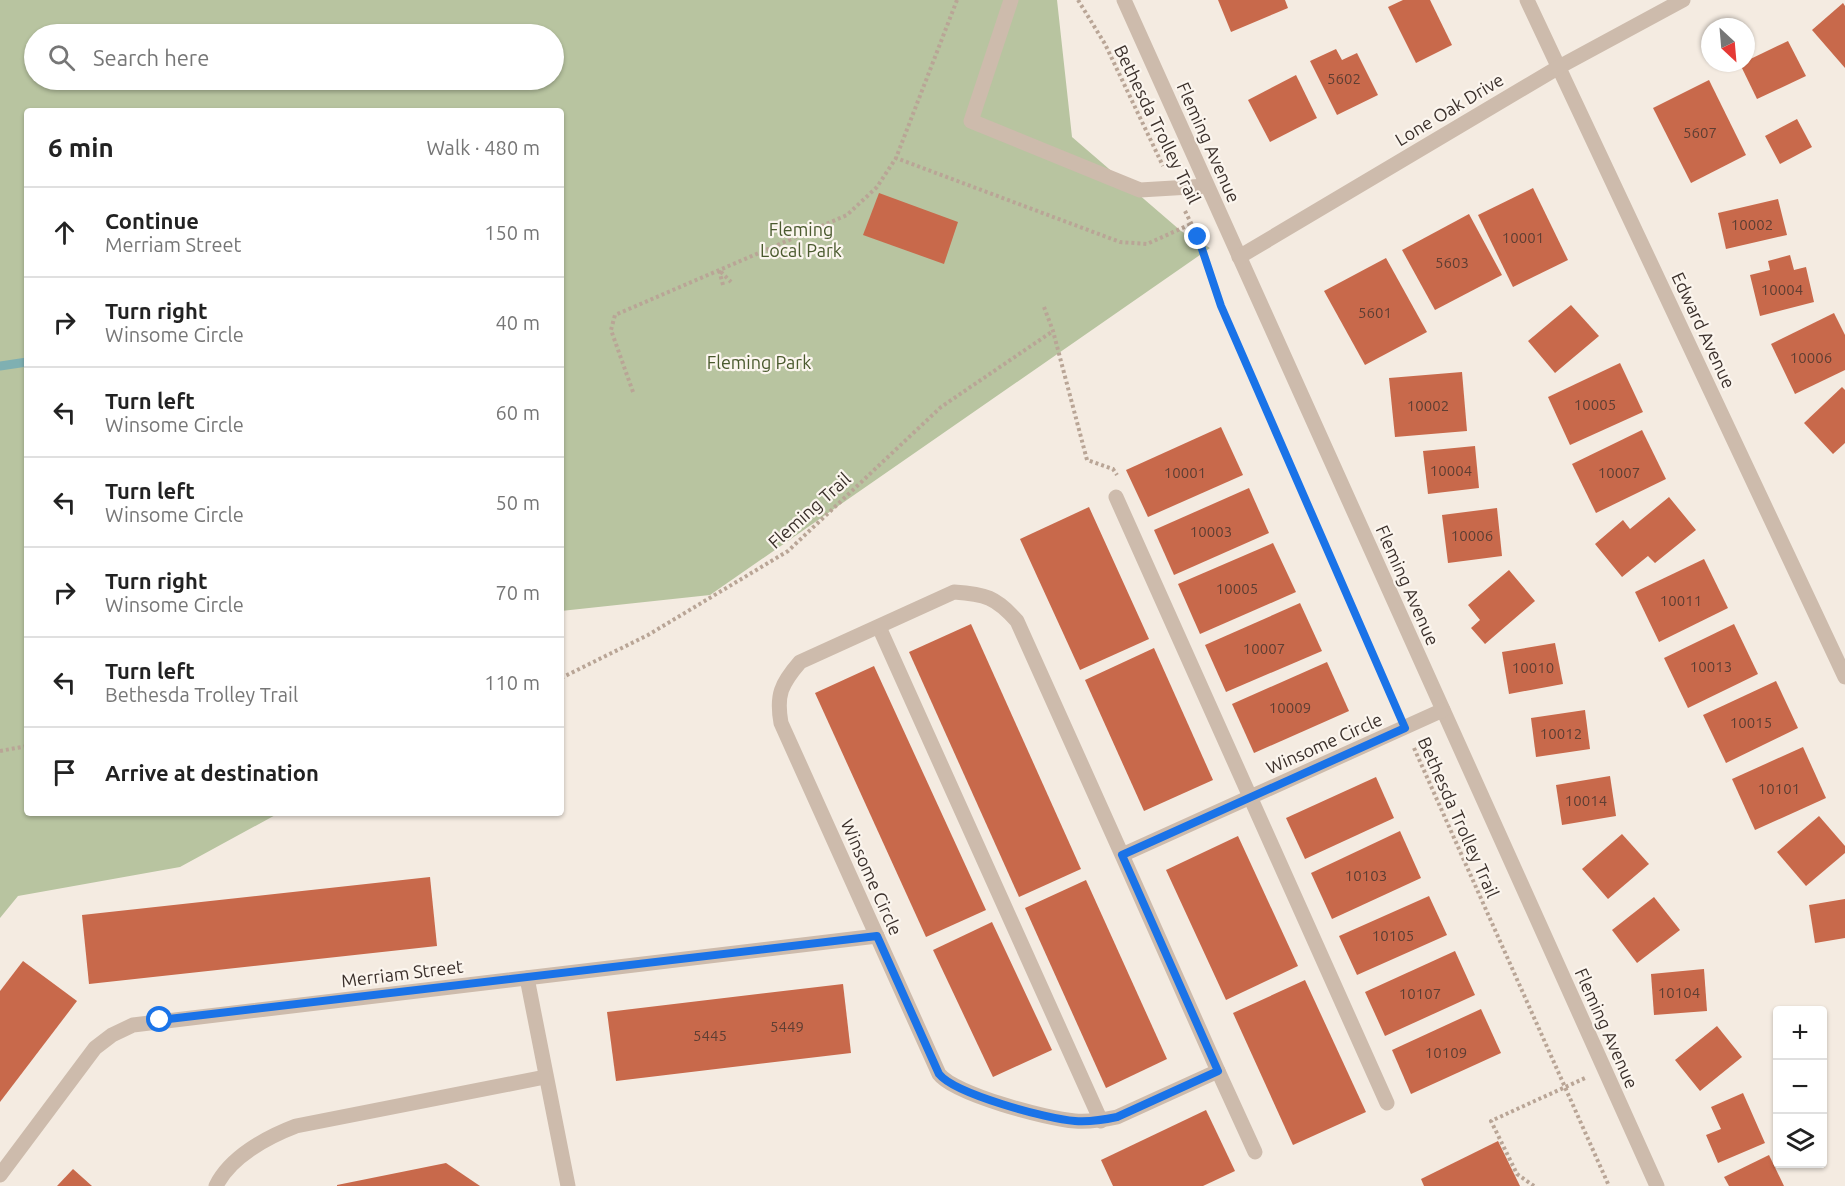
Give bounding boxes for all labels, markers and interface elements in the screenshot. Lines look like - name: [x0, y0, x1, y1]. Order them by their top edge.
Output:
- north arrow: [1701, 18, 1755, 72]
- search box: [24, 24, 564, 90]
- icon: search: [45, 41, 78, 74]
- street label: Bethesda Trolley Trail: [1111, 42, 1205, 207]
- text: Search here: [93, 45, 209, 70]
- street label: Lone Oak Drive: [1391, 69, 1507, 149]
- house number: 5602: [1327, 70, 1361, 87]
- street label: Fleming Avenue: [1174, 79, 1244, 205]
- house number: 5607: [1683, 124, 1717, 141]
- text: 6 min: [48, 133, 114, 162]
- text: Walk · 480 m: [427, 136, 540, 159]
- text: Continue: [105, 208, 199, 233]
- icon: ahead: [48, 216, 81, 249]
- house number: 10002: [1731, 216, 1773, 233]
- park label: Fleming Local Park: [760, 219, 842, 260]
- text: 150 m: [484, 221, 540, 244]
- route end: [1184, 223, 1210, 249]
- house number: 10001: [1502, 229, 1544, 246]
- text: Merriam Street: [105, 233, 241, 256]
- house number: 5603: [1435, 254, 1469, 271]
- street label: Edward Avenue: [1668, 269, 1740, 391]
- house number: 10004: [1761, 281, 1803, 298]
- text: Turn right: [105, 298, 207, 323]
- house number: 5601: [1358, 304, 1392, 321]
- icon: right: [48, 306, 81, 339]
- text: 40 m: [496, 311, 540, 334]
- text: Winsome Circle: [105, 323, 244, 346]
- house number: 10006: [1790, 349, 1832, 366]
- park label: Fleming Park: [707, 352, 811, 372]
- text: Turn left: [105, 388, 195, 413]
- icon: left: [48, 396, 81, 429]
- house number: 10005: [1574, 396, 1616, 413]
- house number: 10002: [1407, 397, 1449, 414]
- text: 60 m: [496, 401, 540, 424]
- text: Winsome Circle: [105, 413, 244, 436]
- house number: 10004: [1430, 462, 1472, 479]
- house number: 10001: [1164, 464, 1206, 481]
- house number: 10007: [1598, 464, 1640, 481]
- street label: Fleming Trail: [764, 468, 854, 552]
- text: Turn left: [105, 478, 195, 503]
- icon: left: [48, 486, 81, 519]
- text: 50 m: [496, 491, 540, 514]
- text: Winsome Circle: [105, 503, 244, 526]
- street label: Fleming Avenue: [1373, 522, 1443, 648]
- house number: 10003: [1190, 523, 1232, 540]
- house number: 10006: [1451, 527, 1493, 544]
- text: Turn right: [105, 568, 207, 593]
- icon: right: [48, 576, 81, 609]
- house number: 10005: [1216, 580, 1258, 597]
- text: 70 m: [496, 581, 540, 604]
- house number: 10011: [1660, 592, 1702, 609]
- text: Winsome Circle: [105, 593, 244, 616]
- house number: 10007: [1243, 640, 1285, 657]
- text: Turn left: [105, 658, 195, 683]
- house number: 10013: [1690, 658, 1732, 675]
- house number: 10010: [1512, 659, 1554, 676]
- icon: left: [48, 666, 81, 699]
- text: 110 m: [484, 671, 540, 694]
- text: Bethesda Trolley Trail: [105, 683, 298, 706]
- house number: 10009: [1269, 699, 1311, 716]
- street label: Winsome Circle: [1263, 708, 1385, 778]
- house number: 10015: [1730, 714, 1772, 731]
- house number: 10012: [1540, 725, 1582, 742]
- street label: Bethesda Trolley Trail: [1415, 734, 1504, 901]
- icon: arrive: [48, 756, 81, 789]
- text: Arrive at destination: [105, 760, 319, 785]
- house number: 10101: [1758, 780, 1800, 797]
- house number: 10014: [1565, 792, 1607, 809]
- street label: Winsome Circle: [837, 816, 907, 938]
- house number: 10103: [1345, 867, 1387, 884]
- house number: 10105: [1372, 927, 1414, 944]
- street label: Merriam Street: [340, 956, 464, 990]
- street label: Fleming Avenue: [1572, 965, 1642, 1091]
- house number: 10104: [1658, 984, 1700, 1001]
- house number: 10107: [1399, 985, 1441, 1002]
- route start: [146, 1006, 172, 1032]
- map controls: [1773, 1006, 1827, 1168]
- button: +: [1773, 1006, 1827, 1060]
- house number: 5449: [770, 1018, 804, 1035]
- house number: 5445: [693, 1027, 727, 1044]
- house number: 10109: [1425, 1044, 1467, 1061]
- button: −: [1773, 1060, 1827, 1114]
- button: layers: [1773, 1114, 1827, 1168]

